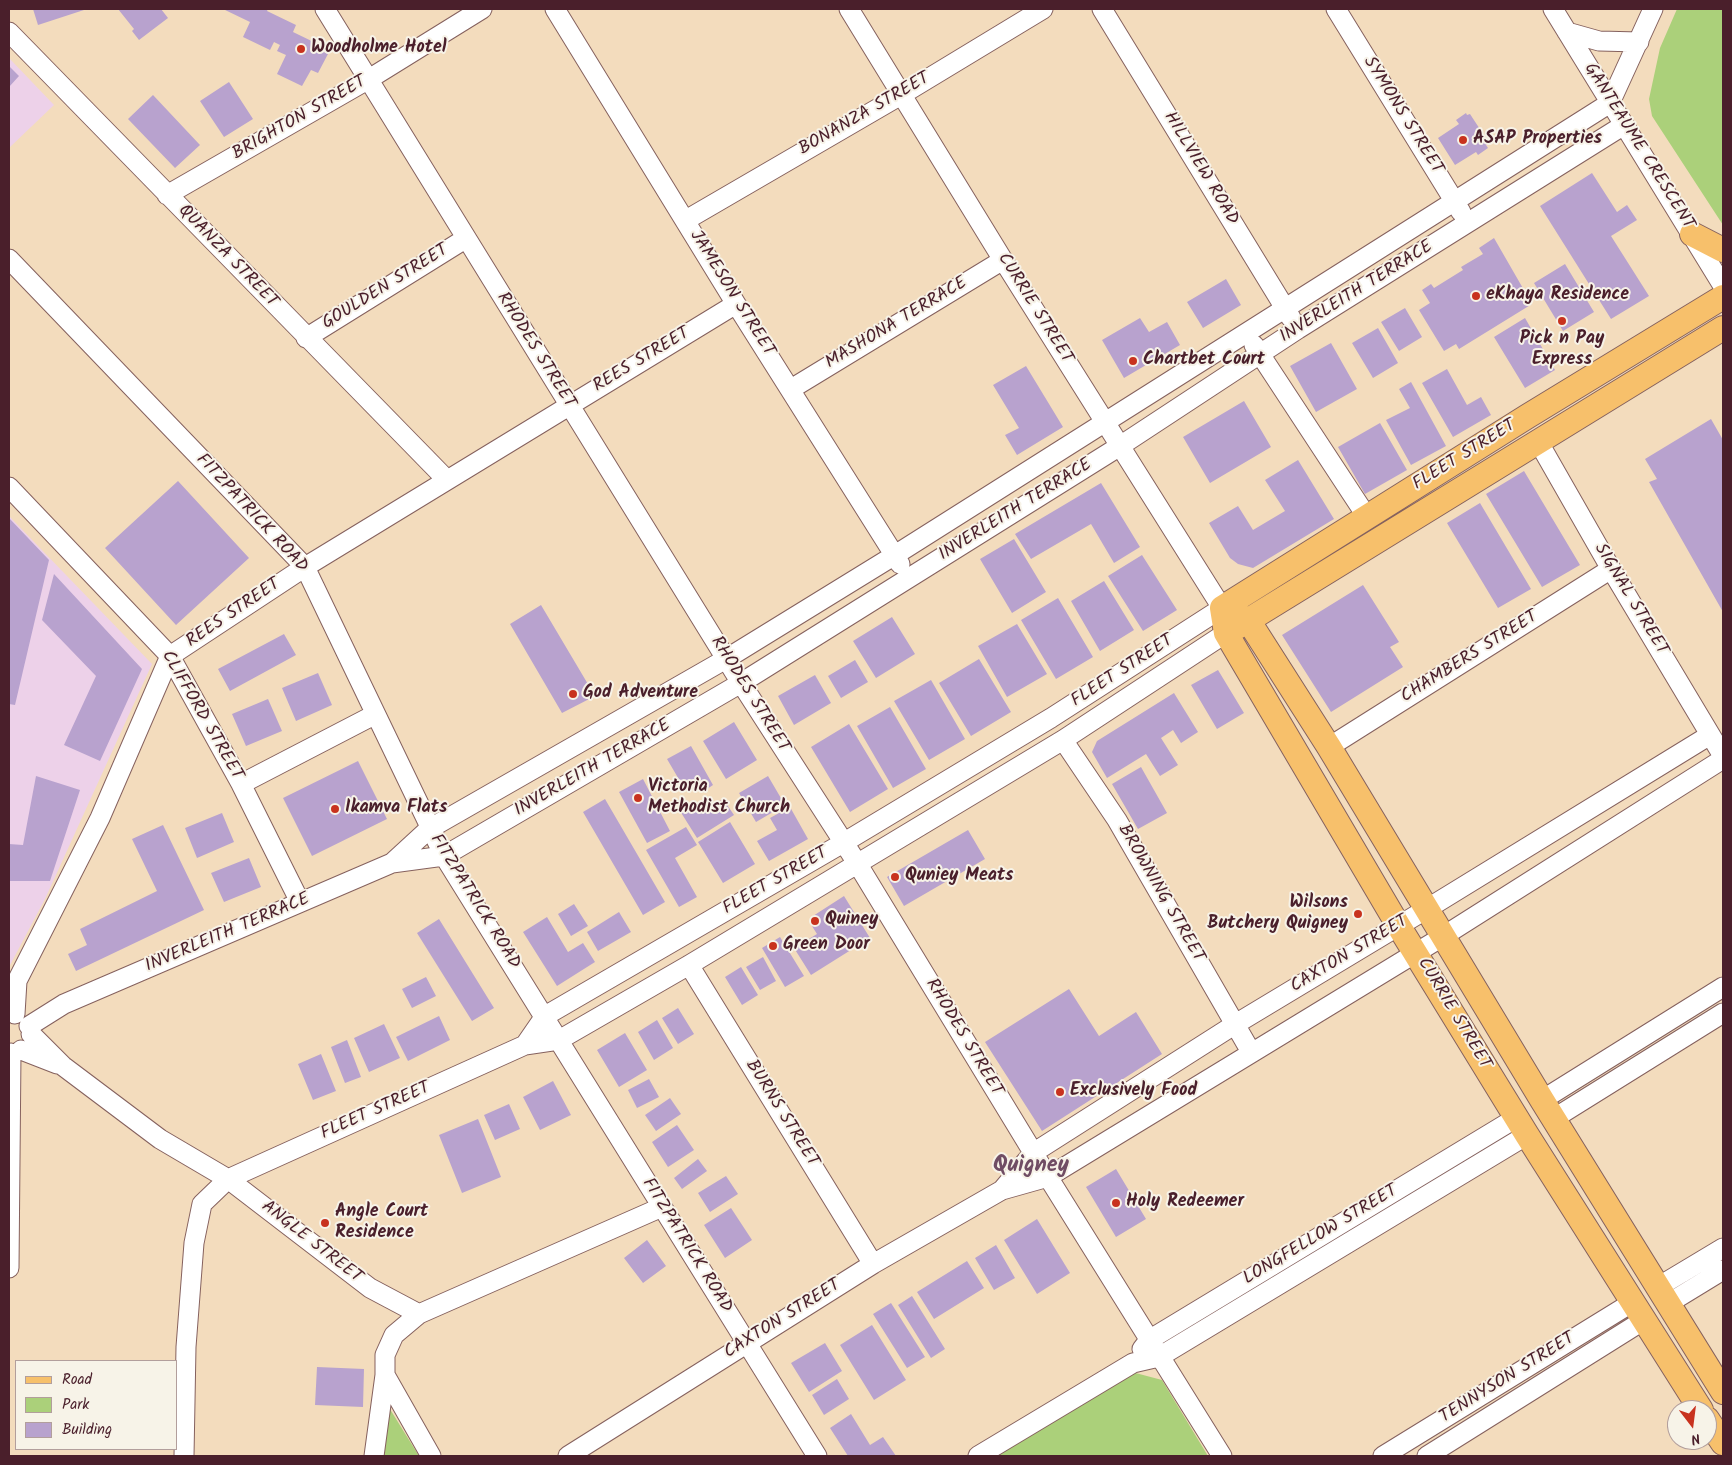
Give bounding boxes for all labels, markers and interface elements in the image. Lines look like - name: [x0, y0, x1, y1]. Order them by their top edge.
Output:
- place label: Woodholme Hotel: [311, 38, 446, 60]
- marker: Woodholme Hotel: [295, 43, 307, 55]
- street label: SYMONS STREET: [1357, 53, 1447, 179]
- street label: GANTEAUME CRESCENT: [1578, 60, 1698, 234]
- street label: BONANZA STREET: [796, 69, 934, 161]
- street label: BRIGHTON STREET: [229, 72, 371, 166]
- street label: HILLVIEW ROAD: [1158, 108, 1242, 230]
- place label: ASAP Properties: [1473, 129, 1602, 151]
- marker: ASAP Properties: [1457, 134, 1469, 146]
- street label: QUANZA STREET: [172, 201, 282, 313]
- street label: JAMESON STREET: [684, 227, 778, 361]
- street label: INVERLEITH TERRACE: [1276, 237, 1438, 349]
- street label: GOULDEN STREET: [319, 241, 453, 335]
- street label: CURRIE STREET: [991, 250, 1077, 368]
- street label: MASHONA TERRACE: [822, 273, 972, 375]
- place label: eKhaya Residence: [1486, 285, 1629, 307]
- street label: RHODES STREET: [491, 289, 579, 413]
- marker: eKhaya Residence: [1470, 290, 1482, 302]
- marker: Pick n Pay Express: [1556, 315, 1568, 327]
- street label: REES STREET: [590, 324, 694, 398]
- place label: Pick n Pay Express: [1520, 329, 1604, 372]
- place label: Chartbet Court: [1143, 350, 1265, 372]
- marker: Chartbet Court: [1127, 355, 1139, 367]
- street label: FLEET STREET: [1409, 416, 1521, 496]
- street label: FITZPATRICK ROAD: [190, 450, 312, 578]
- street label: INVERLEITH TERRACE: [935, 455, 1097, 567]
- street label: SIGNAL STREET: [1588, 540, 1672, 660]
- street label: REES STREET: [183, 575, 285, 653]
- street label: CHAMBERS STREET: [1397, 607, 1543, 709]
- street label: FLEET STREET: [1068, 631, 1178, 713]
- street label: RHODES STREET: [705, 633, 793, 757]
- street label: CLIFFORD STREET: [155, 647, 247, 785]
- place label: God Adventure: [583, 683, 698, 705]
- marker: God Adventure: [567, 688, 579, 700]
- street label: INVERLEITH TERRACE: [511, 715, 675, 823]
- place label: Victoria Methodist Church: [648, 777, 790, 820]
- marker: Victoria Methodist Church: [632, 792, 644, 804]
- place label: Ikamva Flats: [345, 798, 447, 820]
- marker: Ikamva Flats: [329, 803, 341, 815]
- street label: BROWNING STREET: [1112, 821, 1208, 967]
- street label: FITZPATRICK ROAD: [424, 831, 524, 973]
- street label: FLEET STREET: [720, 843, 832, 921]
- place label: Quniey Meats: [905, 866, 1013, 888]
- marker: Quniey Meats: [889, 871, 901, 883]
- street label: INVERLEITH TERRACE: [142, 890, 314, 978]
- place label: Wilsons Butchery Quigney: [1207, 893, 1348, 936]
- marker: Wilsons Butchery Quigney: [1352, 908, 1364, 920]
- place label: Quiney: [825, 910, 878, 932]
- street label: CAXTON STREET: [1287, 911, 1413, 999]
- marker: Quiney: [809, 915, 821, 927]
- place label: Green Door: [783, 935, 870, 957]
- marker: Green Door: [767, 940, 779, 952]
- street label: CURRIE STREET: [1411, 954, 1495, 1074]
- street label: RHODES STREET: [920, 975, 1006, 1101]
- street label: BURNS STREET: [739, 1057, 823, 1171]
- street label: FLEET STREET: [318, 1078, 434, 1146]
- place label: Exclusively Food: [1070, 1081, 1197, 1103]
- marker: Exclusively Food: [1054, 1086, 1066, 1098]
- district label: Quigney: [993, 1154, 1069, 1180]
- street label: FITZPATRICK ROAD: [636, 1175, 736, 1317]
- street label: LONGFELLOW STREET: [1240, 1181, 1402, 1291]
- place label: Holy Redeemer: [1126, 1192, 1244, 1214]
- street label: ANGLE STREET: [256, 1197, 366, 1289]
- marker: Holy Redeemer: [1110, 1197, 1122, 1209]
- place label: Angle Court Residence: [335, 1202, 428, 1244]
- marker: Angle Court Residence: [319, 1217, 331, 1229]
- street label: CAXTON STREET: [721, 1275, 845, 1365]
- street label: TENNYSON STREET: [1436, 1329, 1580, 1429]
- legend: [15, 1360, 178, 1450]
- text: Road: [62, 1368, 92, 1392]
- text: Park: [62, 1393, 89, 1417]
- north arrow: [1667, 1400, 1717, 1450]
- text: Building: [62, 1418, 112, 1442]
- text: N: [1689, 1427, 1703, 1450]

